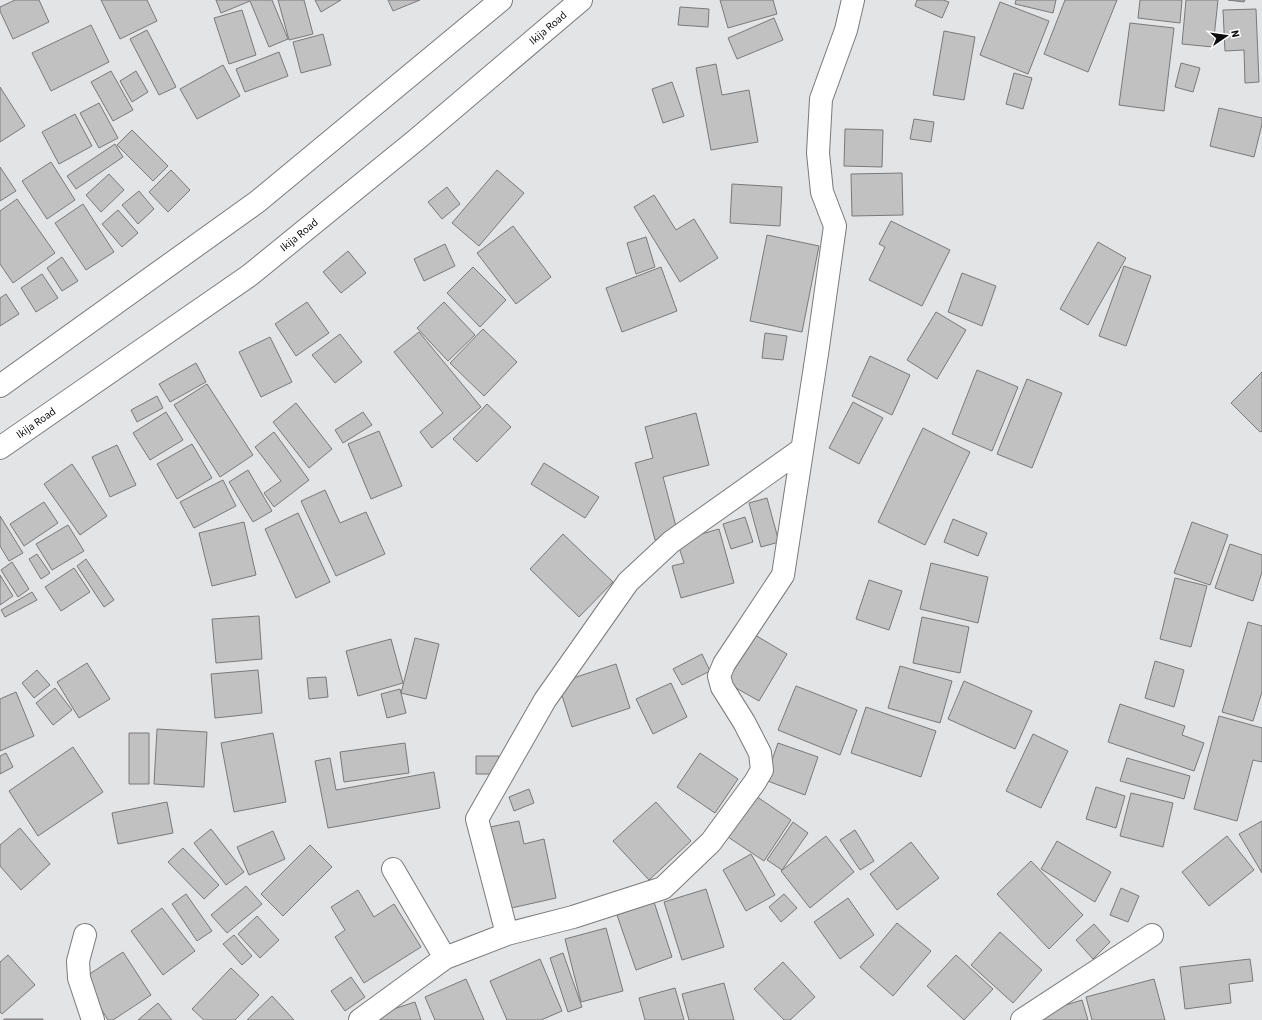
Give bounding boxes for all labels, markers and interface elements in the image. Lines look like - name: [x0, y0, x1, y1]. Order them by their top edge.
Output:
- street label: Ikija Road: [526, 8, 570, 48]
- north arrow: [1206, 16, 1246, 56]
- text: N: [1227, 29, 1243, 39]
- street label: Ikija Road: [277, 215, 321, 255]
- street label: Ikija Road: [13, 404, 59, 442]

